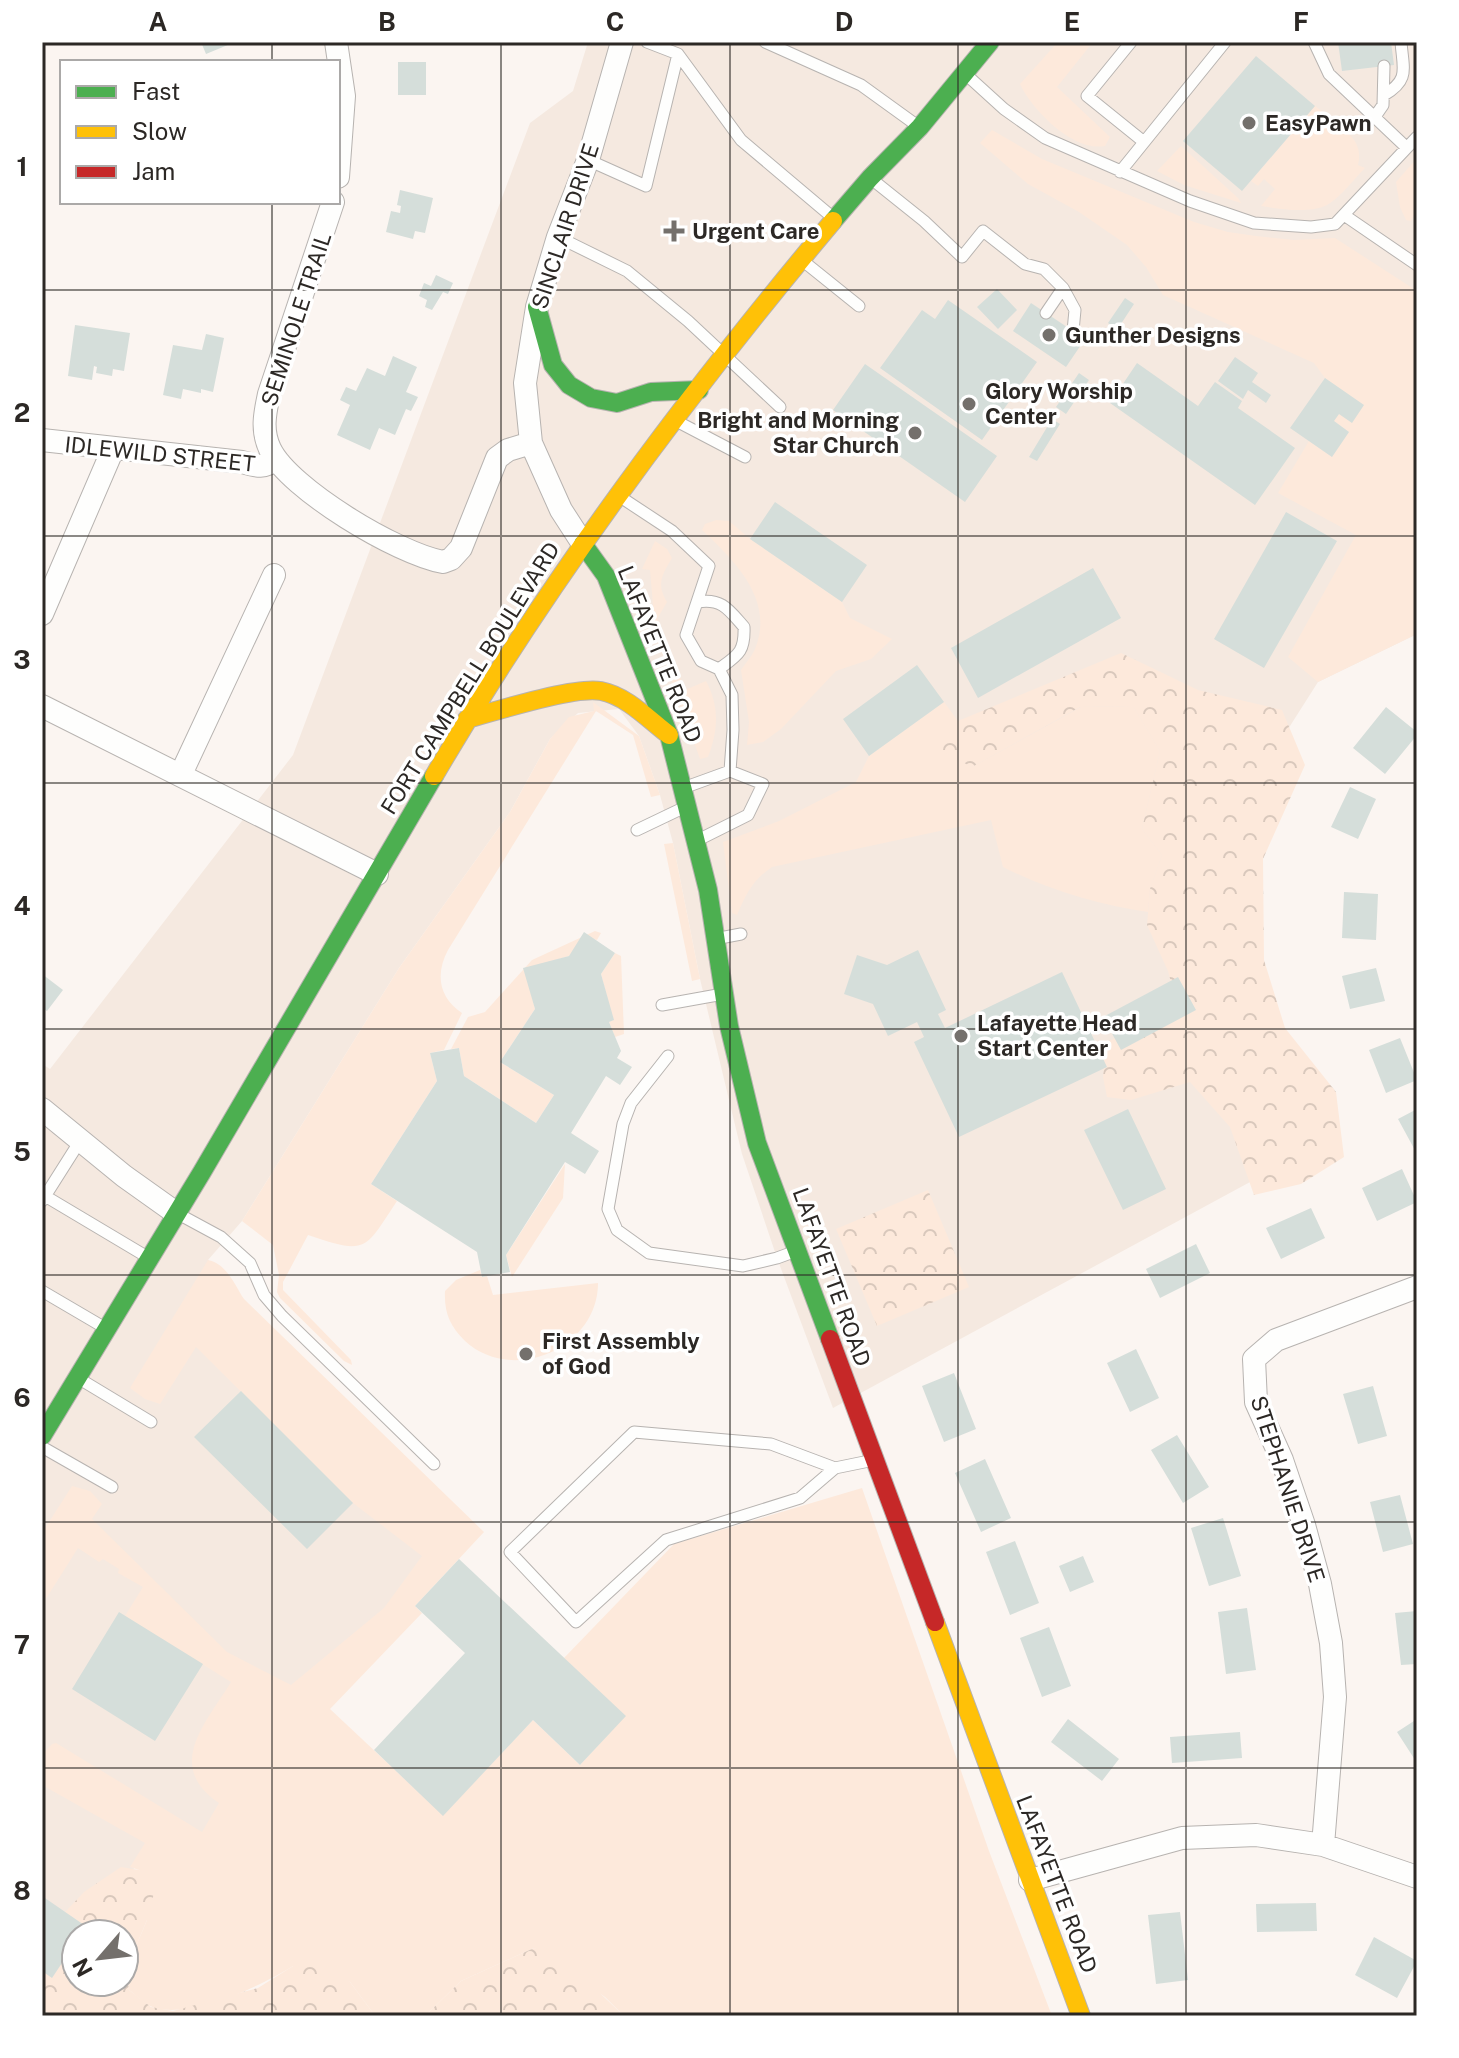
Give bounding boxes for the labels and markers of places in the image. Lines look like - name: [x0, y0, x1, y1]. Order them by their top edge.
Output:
- place label: EasyPawn: [1265, 110, 1372, 136]
- marker: EasyPawn: [1240, 114, 1258, 132]
- place label: Urgent Care: [692, 218, 820, 244]
- marker: Urgent Care: [663, 220, 685, 242]
- place label: Gunther Designs: [1065, 322, 1241, 348]
- marker: Gunther Designs: [1040, 326, 1058, 344]
- place label: Glory Worship Center: [985, 378, 1133, 429]
- marker: Glory Worship Center: [960, 395, 978, 413]
- place label: Bright and Morning Star Church: [697, 407, 899, 458]
- marker: Bright and Morning Star Church: [906, 424, 924, 442]
- place label: Lafayette Head Start Center: [977, 1010, 1137, 1061]
- marker: Lafayette Head Start Center: [952, 1027, 970, 1045]
- place label: First Assembly of God: [542, 1328, 700, 1379]
- marker: First Assembly of God: [517, 1345, 535, 1363]

